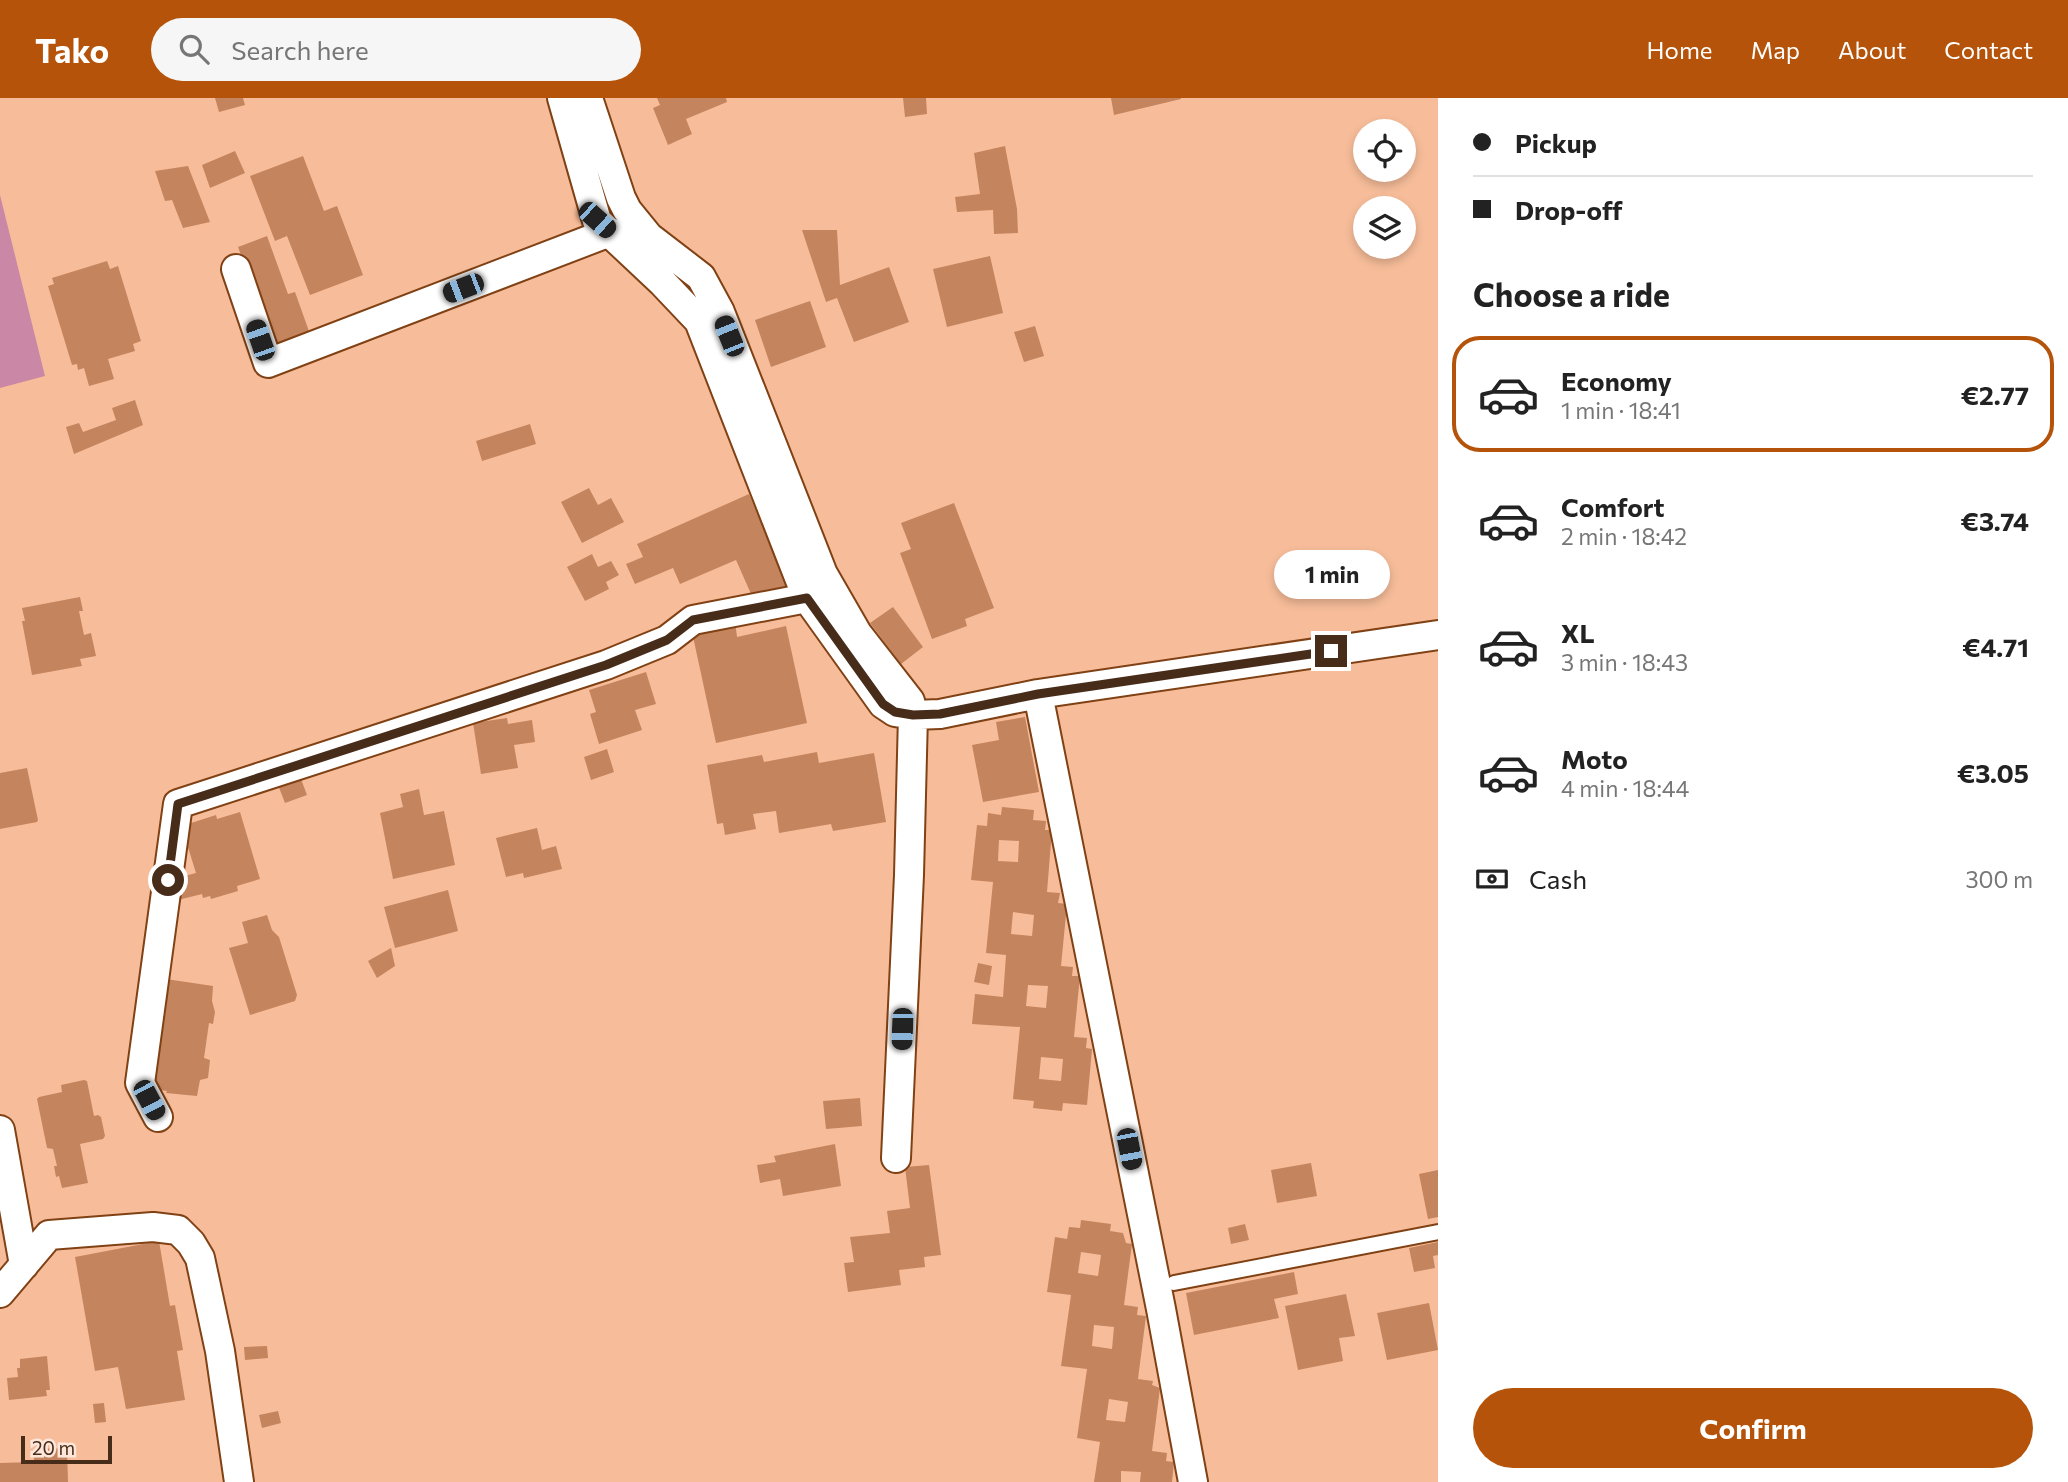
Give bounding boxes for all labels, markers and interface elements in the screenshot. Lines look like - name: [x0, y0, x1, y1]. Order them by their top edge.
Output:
- search box: [151, 18, 641, 81]
- text: Tako: [35, 29, 109, 70]
- icon: search: [175, 30, 213, 68]
- text: Search here: [231, 34, 369, 65]
- text: Home: [1647, 35, 1713, 64]
- text: Map: [1751, 35, 1800, 64]
- text: About: [1838, 35, 1906, 64]
- text: Contact: [1944, 35, 2033, 64]
- map controls: [1353, 119, 1416, 259]
- button: locate: [1353, 119, 1416, 182]
- text: Pickup: [1515, 127, 1597, 158]
- text: Drop-off: [1515, 194, 1622, 225]
- button: layers: [1353, 196, 1416, 259]
- car: [575, 198, 620, 242]
- car: [440, 271, 487, 305]
- text: Choose a ride: [1473, 274, 1670, 314]
- car: [712, 313, 747, 359]
- car: [244, 317, 277, 363]
- icon: car: [1477, 363, 1540, 426]
- text: Economy: [1561, 365, 1672, 396]
- text: €2.77: [1961, 379, 2029, 410]
- text: 1 min · 18:41: [1561, 396, 1681, 424]
- icon: car: [1477, 489, 1540, 552]
- text: Comfort: [1561, 491, 1664, 522]
- text: €3.74: [1961, 505, 2029, 536]
- text: 2 min · 18:42: [1561, 522, 1687, 550]
- callout: 1 min: [1273, 550, 1389, 598]
- text: 1 min: [1305, 560, 1359, 588]
- icon: car: [1477, 615, 1540, 678]
- text: XL: [1561, 617, 1595, 648]
- text: €4.71: [1962, 631, 2029, 662]
- route end: [1315, 635, 1347, 667]
- text: 3 min · 18:43: [1561, 648, 1688, 676]
- icon: car: [1477, 741, 1540, 804]
- text: Moto: [1561, 743, 1628, 774]
- text: €3.05: [1957, 757, 2029, 788]
- text: 4 min · 18:44: [1561, 774, 1689, 802]
- icon: cash: [1473, 860, 1511, 898]
- text: Cash: [1529, 863, 1587, 894]
- route start: [152, 864, 184, 896]
- text: 300 m: [1965, 865, 2033, 893]
- car: [891, 1008, 914, 1050]
- car: [130, 1077, 169, 1123]
- car: [1115, 1126, 1144, 1172]
- button: Confirm: [1473, 1388, 2033, 1468]
- scale bar: [21, 1433, 112, 1465]
- text: 20 m: [32, 1436, 75, 1459]

